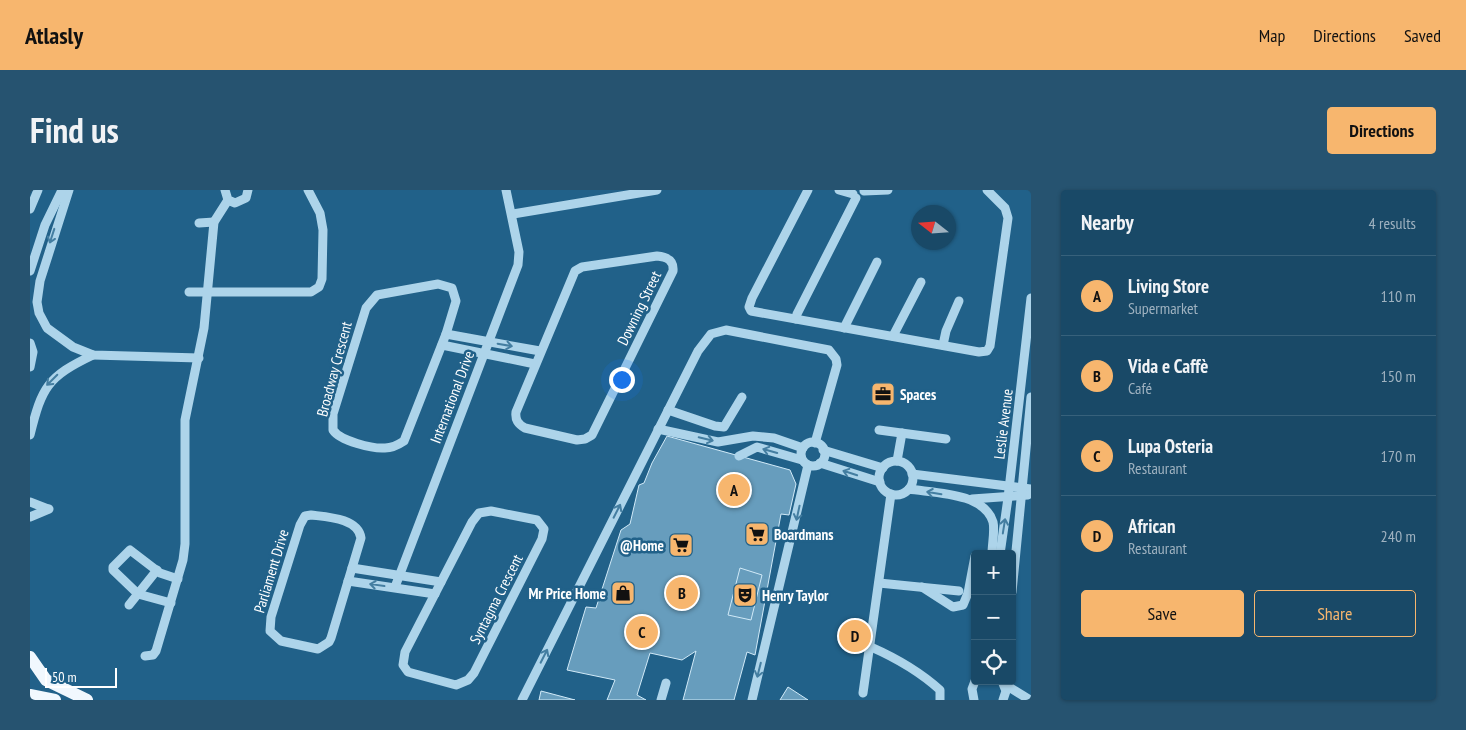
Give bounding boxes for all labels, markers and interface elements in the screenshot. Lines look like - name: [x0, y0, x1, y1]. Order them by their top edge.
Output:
- text: Atlasly: [25, 20, 83, 51]
- text: Map: [1259, 24, 1285, 47]
- text: Directions: [1313, 24, 1376, 47]
- text: Saved: [1404, 24, 1441, 47]
- text: Find us: [30, 107, 119, 153]
- button: Directions: [1327, 107, 1436, 154]
- north arrow: [911, 205, 956, 250]
- text: Nearby: [1081, 209, 1134, 236]
- text: 4 results: [1369, 213, 1416, 233]
- one-way arrow: [47, 228, 57, 244]
- street label: Downing Street: [613, 268, 665, 348]
- text: Living Store: [1128, 274, 1209, 298]
- text: A: [1093, 286, 1101, 306]
- text: 110 m: [1381, 286, 1416, 306]
- text: Supermarket: [1128, 298, 1198, 318]
- street label: Broadway Crescent: [312, 319, 356, 419]
- one-way arrow: [497, 341, 513, 351]
- street label: International Drive: [426, 348, 478, 446]
- text: Vida e Caffè: [1128, 354, 1208, 378]
- text: B: [1093, 366, 1101, 386]
- text: 150 m: [1381, 366, 1416, 386]
- your location: [609, 367, 635, 393]
- one-way arrow: [46, 374, 58, 387]
- text: Café: [1128, 378, 1152, 398]
- office icon: Spaces: [870, 381, 896, 407]
- place label: Spaces: [900, 385, 936, 404]
- street label: Leslie Avenue: [989, 388, 1017, 460]
- text: Lupa Osteria: [1128, 434, 1213, 458]
- one-way arrow: [697, 435, 713, 444]
- one-way arrow: [762, 446, 778, 455]
- text: C: [1093, 446, 1101, 466]
- text: 170 m: [1381, 446, 1416, 466]
- text: Restaurant: [1128, 458, 1187, 478]
- one-way arrow: [843, 467, 859, 477]
- pin: A: [718, 471, 750, 509]
- one-way arrow: [926, 488, 942, 498]
- one-way arrow: [613, 504, 622, 519]
- one-way arrow: [793, 504, 802, 520]
- text: African: [1128, 514, 1175, 538]
- one-way arrow: [999, 518, 1009, 534]
- supermarket icon: Boardmans: [744, 521, 770, 547]
- place label: Boardmans: [774, 525, 833, 544]
- text: D: [1093, 526, 1101, 546]
- text: 240 m: [1381, 526, 1416, 546]
- street label: Parliament Drive: [249, 527, 293, 615]
- supermarket icon: @Home: [668, 532, 694, 558]
- place label: @Home: [620, 536, 664, 555]
- text: Restaurant: [1128, 538, 1187, 558]
- map controls: [971, 550, 1016, 685]
- button: +: [971, 550, 1016, 595]
- street label: Syntagma Crescent: [465, 551, 527, 647]
- pin: B: [666, 574, 698, 612]
- one-way arrow: [369, 580, 385, 590]
- shop icon: Mr Price Home: [610, 580, 636, 606]
- theatre icon: Henry Taylor: [732, 582, 758, 608]
- place label: Mr Price Home: [528, 584, 606, 603]
- place label: Henry Taylor: [762, 586, 829, 605]
- button: Save: [1081, 590, 1244, 637]
- button: Share: [1254, 590, 1416, 637]
- button: −: [971, 595, 1016, 640]
- pin: C: [626, 613, 658, 651]
- pin: D: [839, 617, 871, 655]
- button: locate: [971, 640, 1016, 685]
- one-way arrow: [539, 649, 549, 664]
- one-way arrow: [754, 662, 763, 678]
- scale bar: [45, 665, 118, 688]
- text: 50 m: [52, 668, 77, 686]

